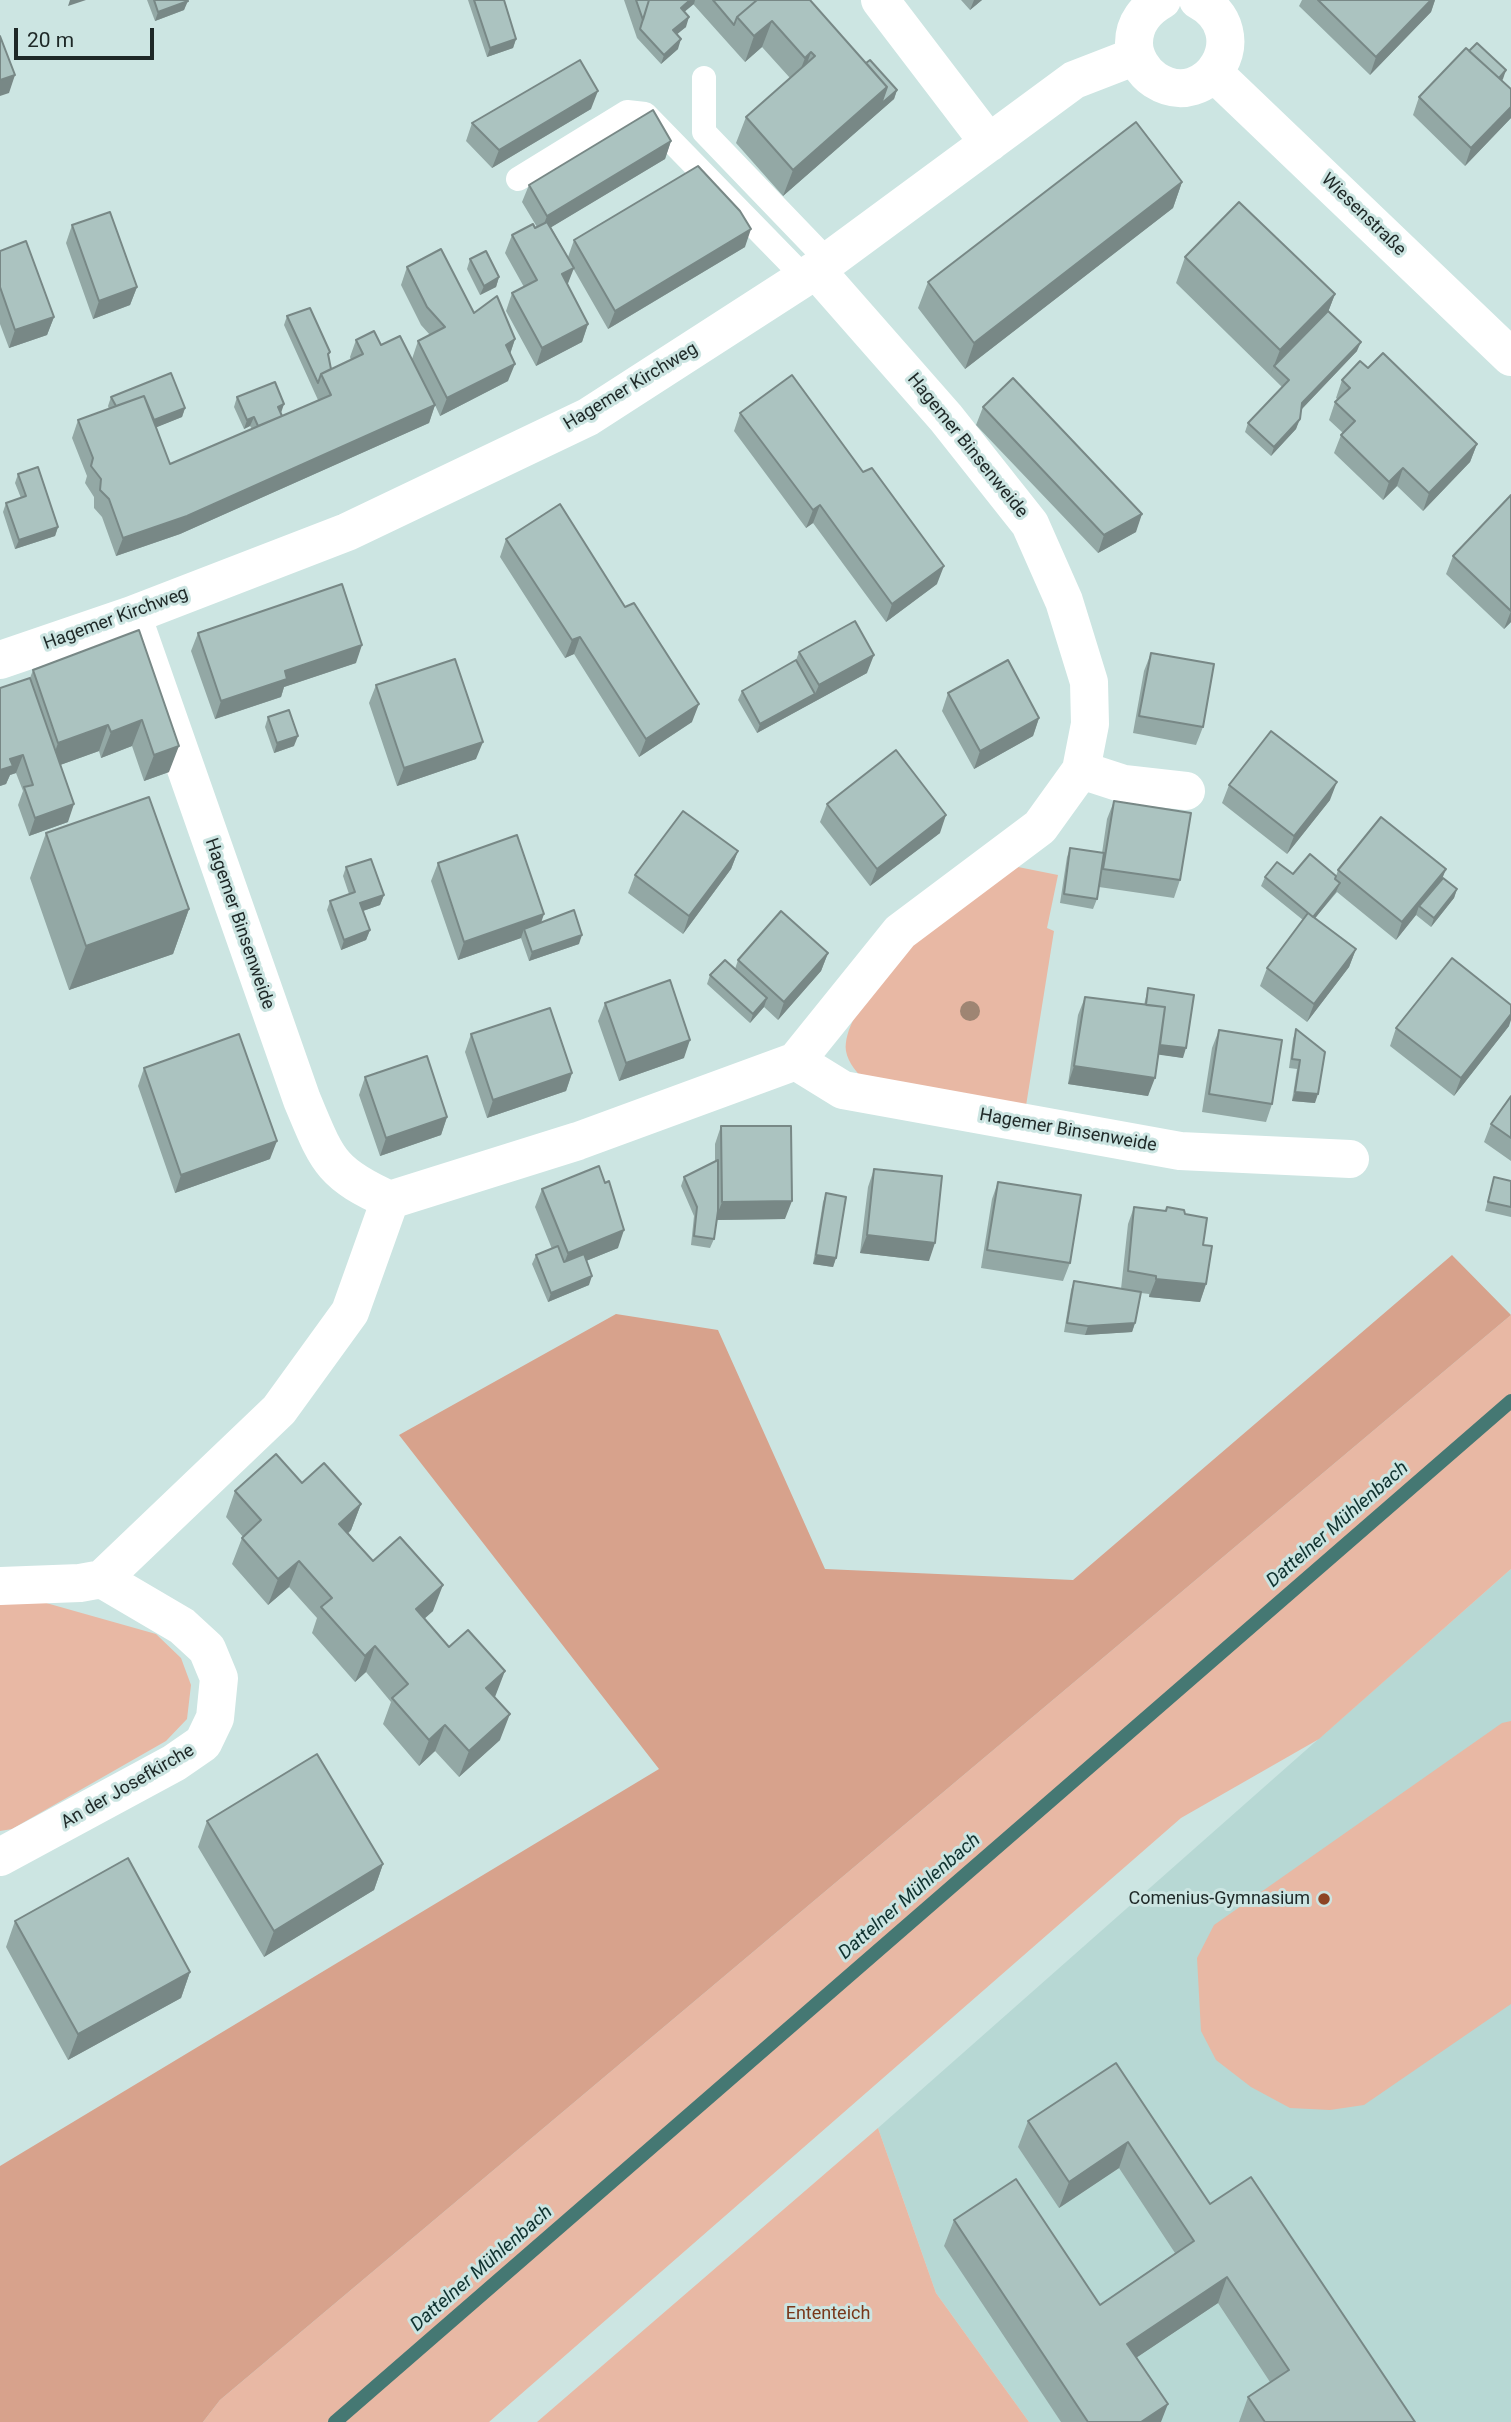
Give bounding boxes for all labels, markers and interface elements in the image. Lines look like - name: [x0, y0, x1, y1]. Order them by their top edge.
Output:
- scale bar: [18, 14, 158, 58]
- text: 20 m: [27, 28, 74, 52]
- street label: Wiesenstraße: [1316, 169, 1410, 261]
- street label: Hagemer Kirchweg: [560, 339, 702, 435]
- street label: Hagemer Binsenweide: [902, 369, 1032, 523]
- street label: Hagemer Kirchweg: [41, 583, 191, 655]
- street label: Hagemer Binsenweide: [200, 836, 278, 1012]
- street label: Hagemer Binsenweide: [978, 1105, 1158, 1157]
- water label: Dattelner Mühlenbach: [1262, 1457, 1414, 1593]
- street label: An der Josefkirche: [58, 1740, 198, 1834]
- water label: Dattelner Mühlenbach: [834, 1829, 986, 1965]
- place label: Comenius-Gymnasium: [1129, 1888, 1310, 1910]
- marker: Comenius-Gymnasium: [1316, 1891, 1332, 1907]
- water label: Dattelner Mühlenbach: [406, 2201, 558, 2337]
- park label: Ententeich: [786, 2303, 870, 2325]

